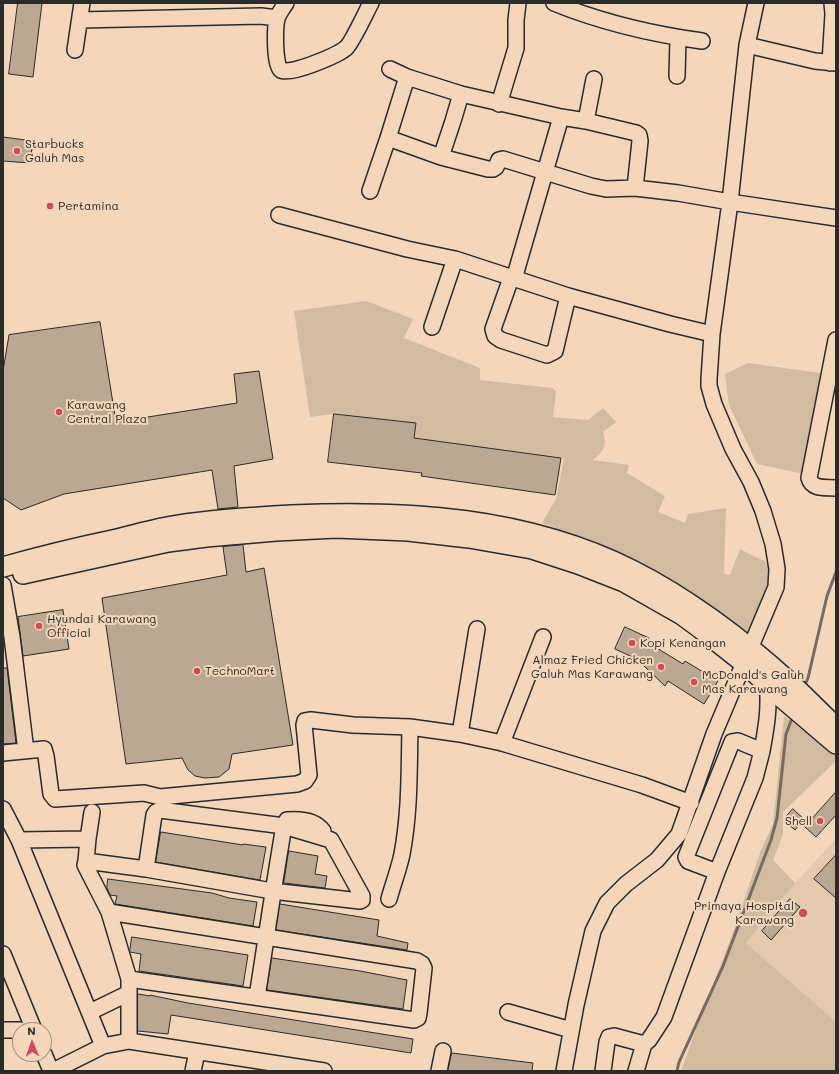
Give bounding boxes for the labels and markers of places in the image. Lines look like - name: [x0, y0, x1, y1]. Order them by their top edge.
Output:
- place label: Starbucks Galuh Mas: [25, 137, 84, 165]
- marker: Starbucks Galuh Mas: [12, 146, 22, 156]
- place label: Pertamina: [58, 199, 119, 213]
- marker: Pertamina: [45, 201, 55, 211]
- place label: Karawang Central Plaza: [67, 398, 147, 426]
- marker: Karawang Central Plaza: [54, 407, 64, 417]
- place label: Hyundai Karawang Official: [47, 612, 156, 640]
- marker: Hyundai Karawang Official: [34, 621, 44, 631]
- place label: Kopi Kenangan: [640, 636, 726, 650]
- marker: Kopi Kenangan: [627, 638, 637, 648]
- place label: Almaz Fried Chicken Galuh Mas Karawang: [531, 653, 653, 681]
- marker: Almaz Fried Chicken Galuh Mas Karawang: [656, 662, 666, 672]
- place label: TechnoMart: [205, 664, 275, 678]
- marker: TechnoMart: [192, 666, 202, 676]
- place label: McDonald's Galuh Mas Karawang: [702, 668, 804, 696]
- marker: McDonald's Galuh Mas Karawang: [689, 677, 699, 687]
- place label: Shell: [785, 814, 812, 828]
- marker: Shell: [815, 816, 825, 826]
- place label: Primaya Hospital Karawang: [694, 899, 794, 927]
- marker: Primaya Hospital Karawang: [797, 907, 809, 919]

